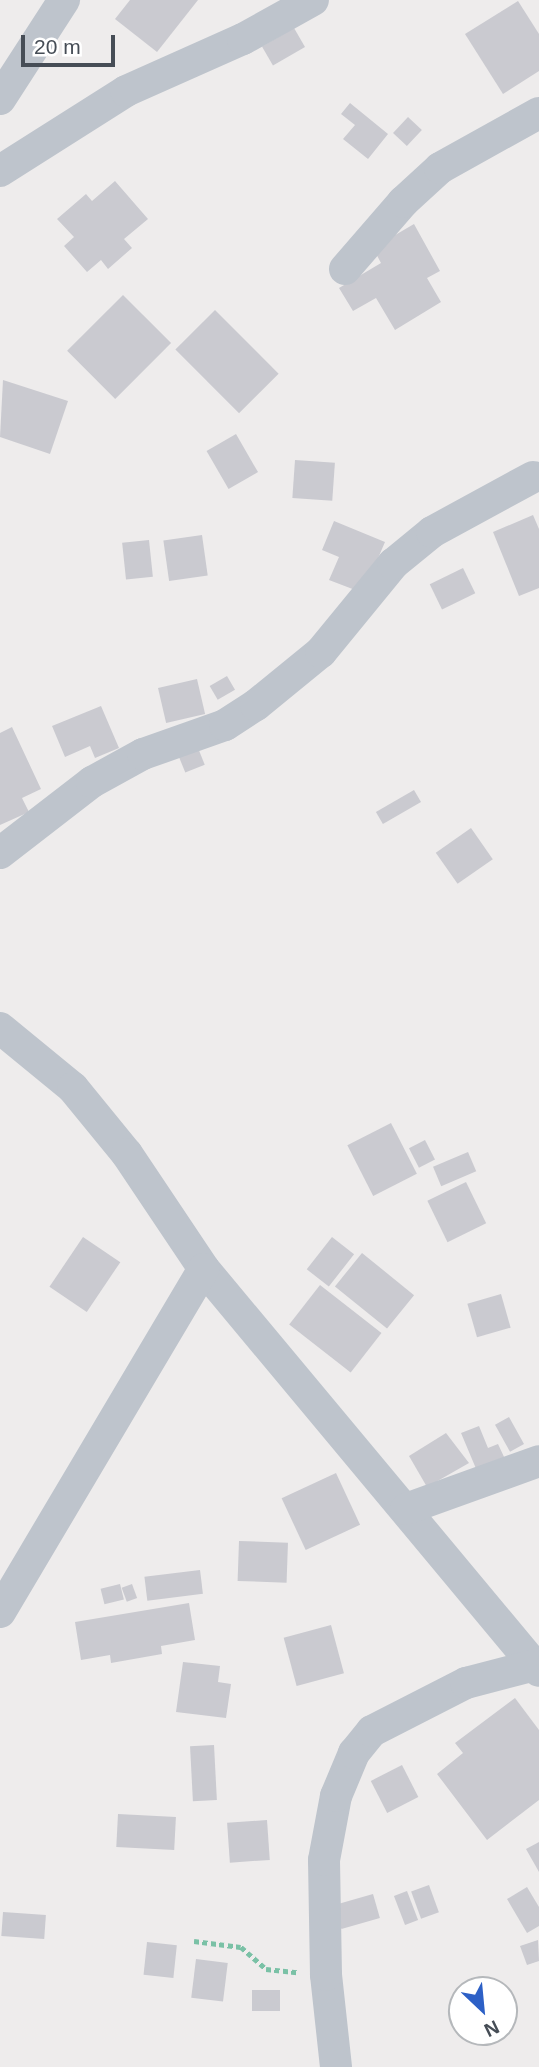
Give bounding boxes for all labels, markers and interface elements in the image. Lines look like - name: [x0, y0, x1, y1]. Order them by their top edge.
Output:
- scale bar: [24, 21, 119, 65]
- text: 20 m: [34, 35, 81, 58]
- north arrow: [448, 1976, 518, 2046]
- text: N: [481, 2016, 502, 2041]

